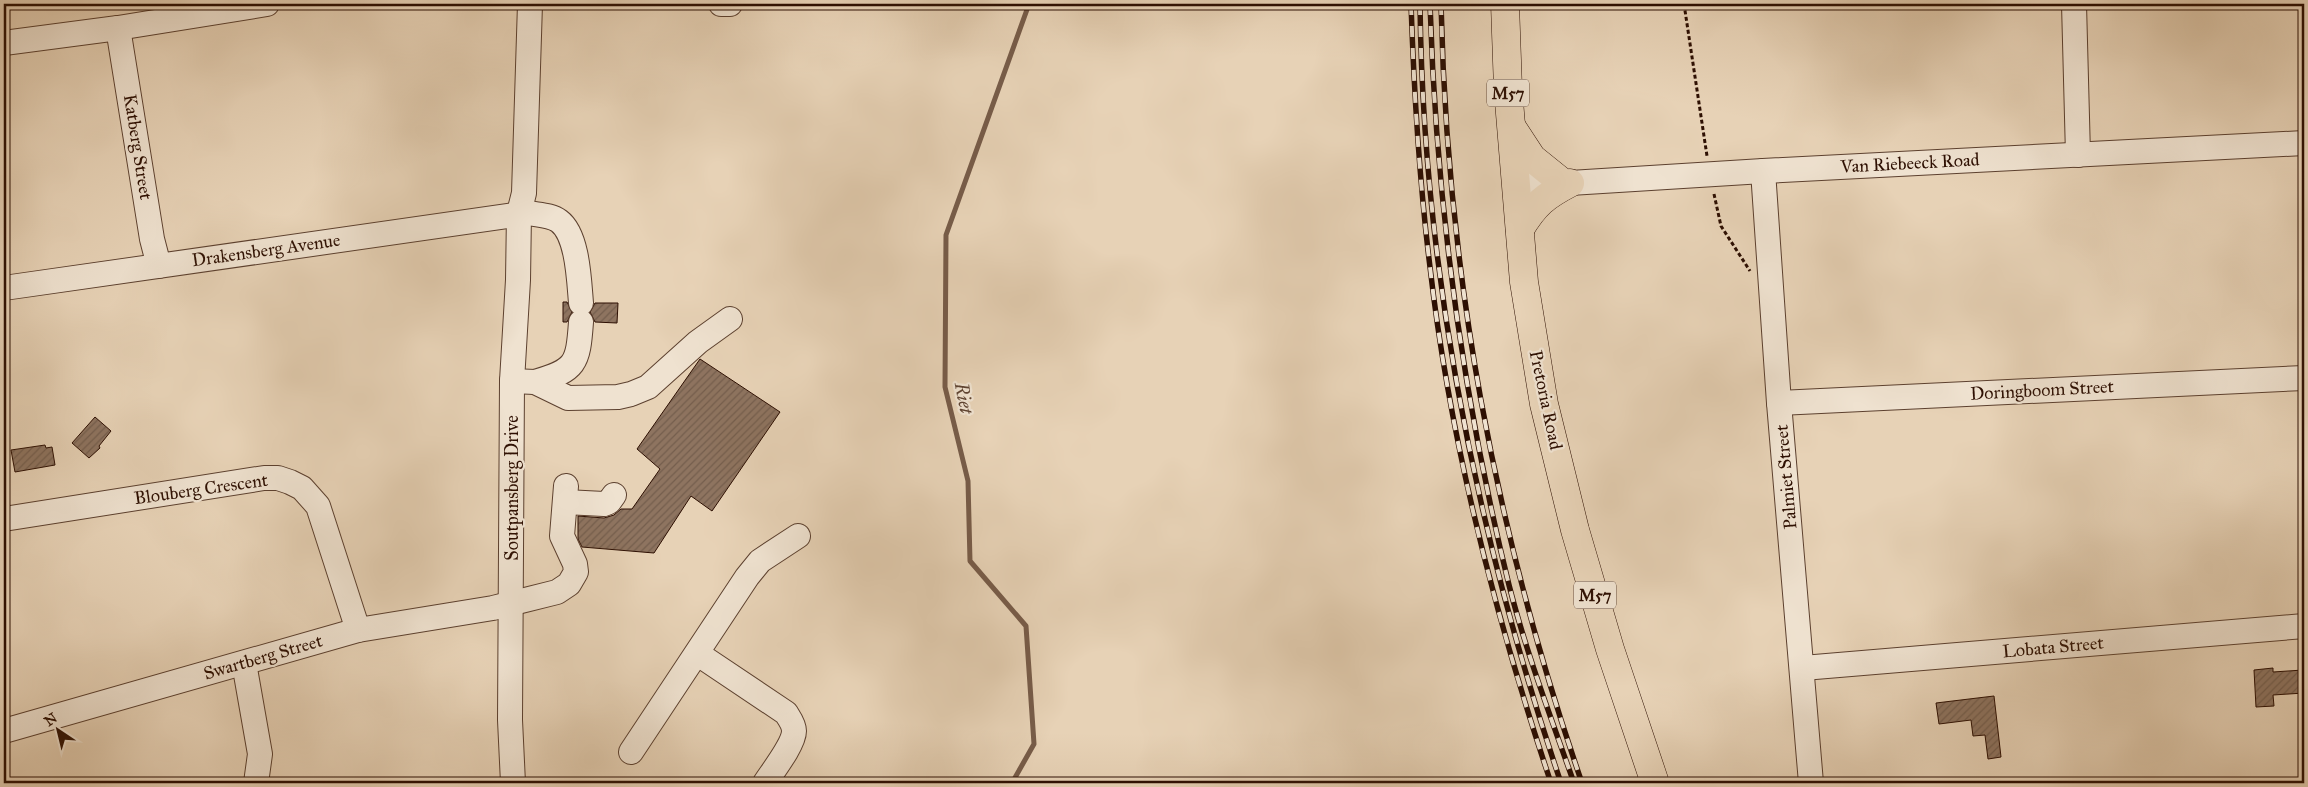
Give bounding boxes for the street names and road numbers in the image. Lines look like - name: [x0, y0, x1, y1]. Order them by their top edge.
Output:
- road number: M57: [1487, 80, 1529, 106]
- street label: Katberg Street: [118, 93, 157, 202]
- street label: Van Riebeeck Road: [1839, 148, 1980, 178]
- street label: Drakensberg Avenue: [190, 229, 342, 272]
- street label: Pretoria Road: [1525, 348, 1567, 452]
- street label: Doringboom Street: [1970, 375, 2115, 406]
- street label: Soutpansberg Drive: [501, 415, 524, 561]
- street label: Palmiet Street: [1770, 423, 1802, 530]
- street label: Blouberg Crescent: [133, 469, 270, 510]
- road number: M57: [1574, 582, 1616, 608]
- street label: Swartberg Street: [201, 629, 326, 685]
- street label: Lobata Street: [2002, 632, 2105, 662]

